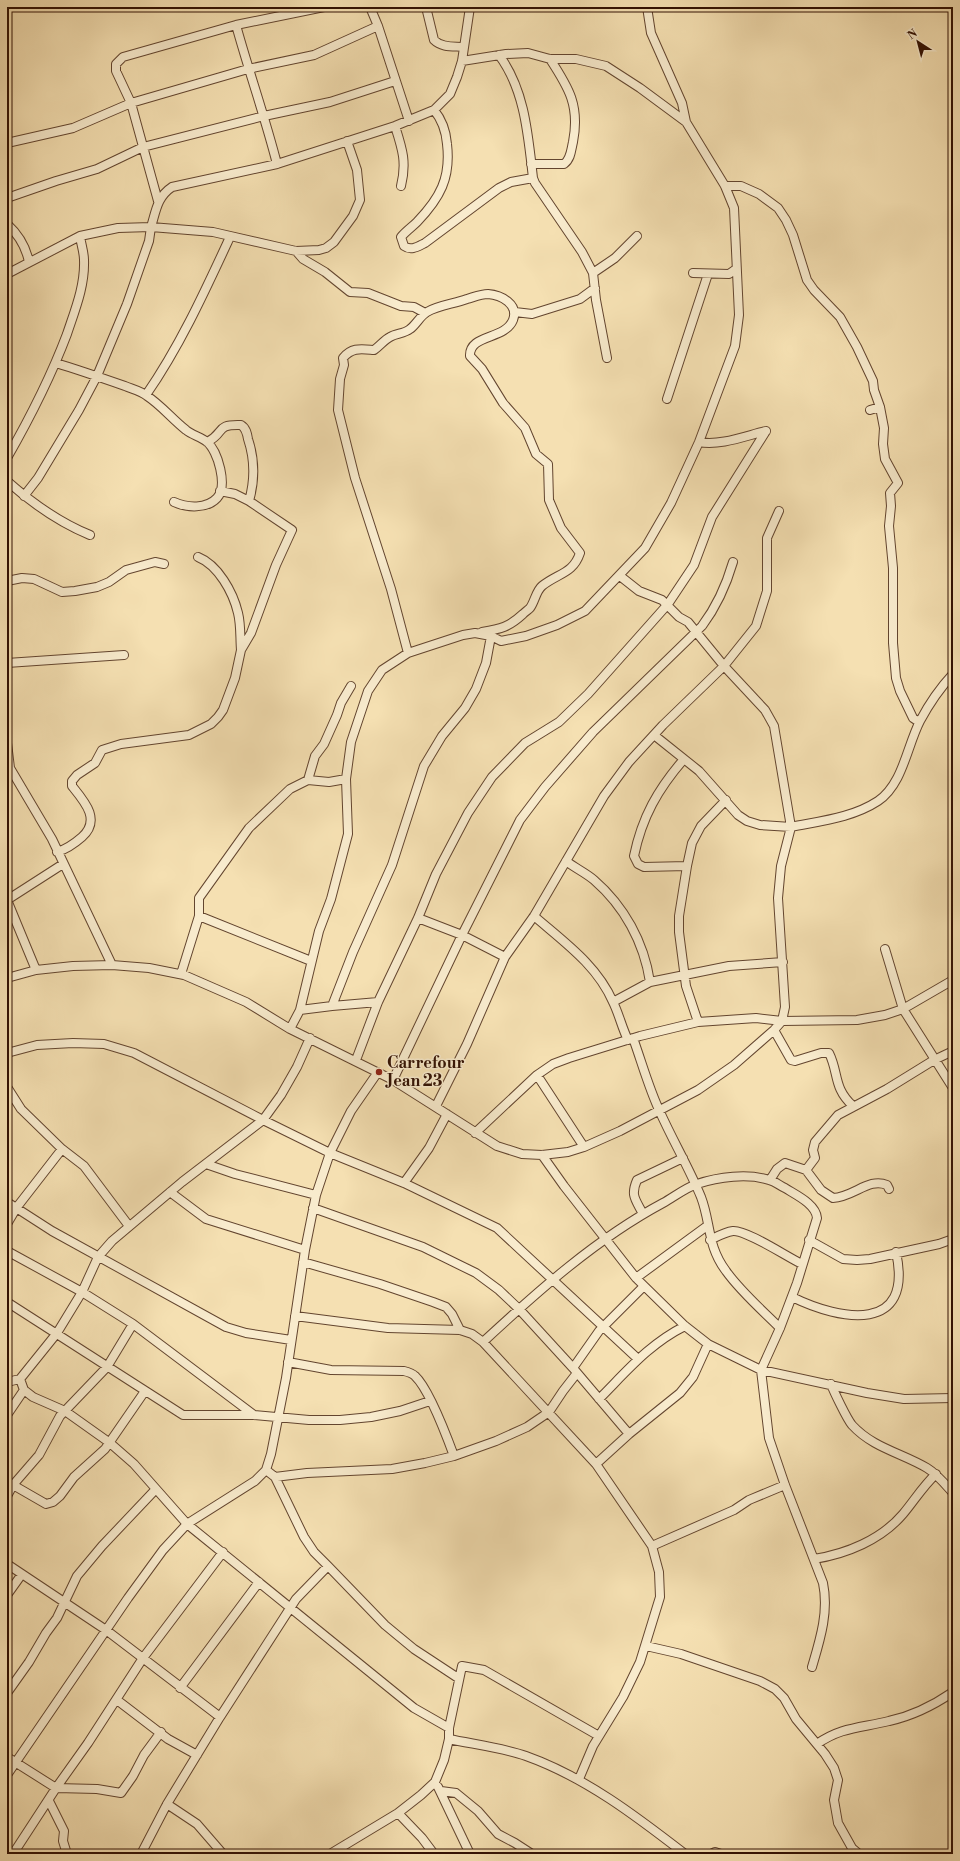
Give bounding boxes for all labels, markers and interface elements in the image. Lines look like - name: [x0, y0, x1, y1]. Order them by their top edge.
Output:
- north arrow: [898, 22, 938, 62]
- text: N: [905, 26, 921, 43]
- place label: Carrefour Jean 23: [385, 1053, 465, 1091]
- marker: Carrefour Jean 23: [374, 1067, 384, 1077]

